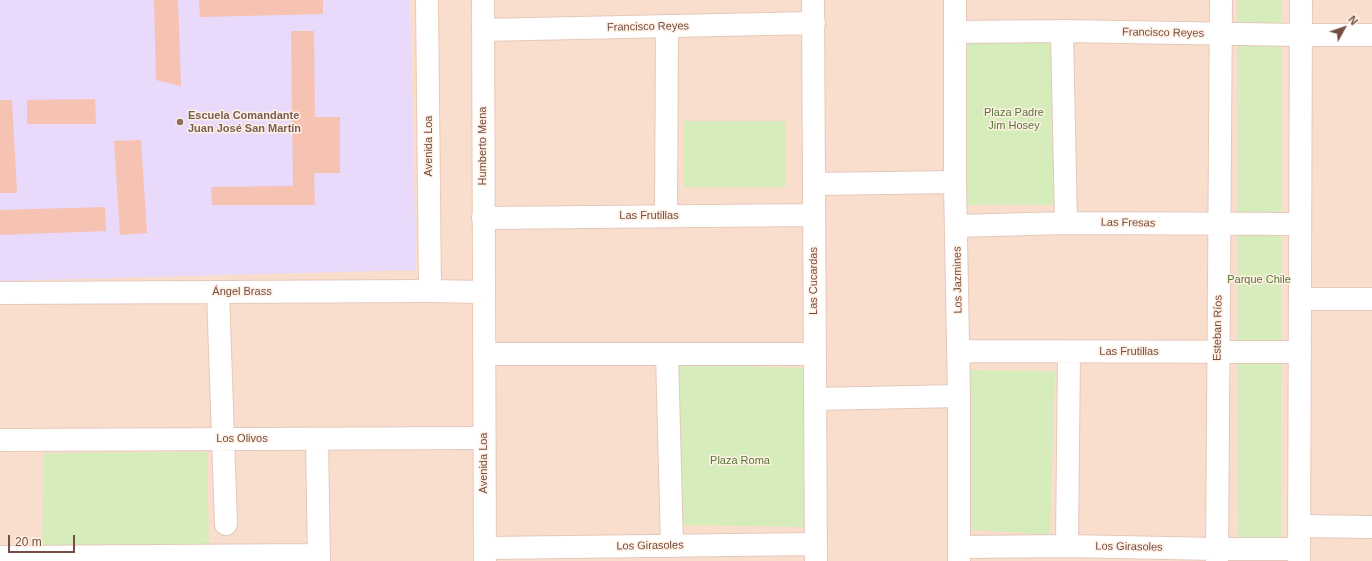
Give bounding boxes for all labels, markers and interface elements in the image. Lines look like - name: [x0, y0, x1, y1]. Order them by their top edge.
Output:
- north arrow: [1324, 8, 1364, 48]
- text: N: [1346, 13, 1360, 27]
- street label: Francisco Reyes: [607, 20, 689, 34]
- street label: Francisco Reyes: [1122, 26, 1204, 40]
- park label: Plaza Padre Jim Hosey: [984, 106, 1044, 132]
- street label: Humberto Mena: [476, 107, 490, 185]
- place label: Escuela Comandante Juan José San Martin: [188, 109, 301, 135]
- street label: Avenida Loa: [422, 116, 436, 176]
- marker: Escuela Comandante Juan José San Martin: [175, 117, 185, 127]
- street label: Las Frutillas: [619, 209, 679, 223]
- street label: Las Fresas: [1101, 216, 1155, 230]
- street label: Los Jazmines: [951, 246, 965, 314]
- street label: Las Cucardas: [807, 247, 821, 315]
- park label: Parque Chile: [1227, 273, 1291, 287]
- street label: Ángel Brass: [212, 285, 272, 299]
- street label: Esteban Ríos: [1211, 295, 1225, 361]
- street label: Las Frutillas: [1099, 345, 1159, 359]
- street label: Los Olivos: [216, 432, 268, 446]
- street label: Avenida Loa: [477, 433, 491, 493]
- park label: Plaza Roma: [710, 454, 770, 468]
- scale bar: [10, 527, 77, 553]
- text: 20 m: [15, 535, 42, 549]
- street label: Los Girasoles: [616, 539, 684, 553]
- street label: Los Girasoles: [1095, 540, 1163, 554]

